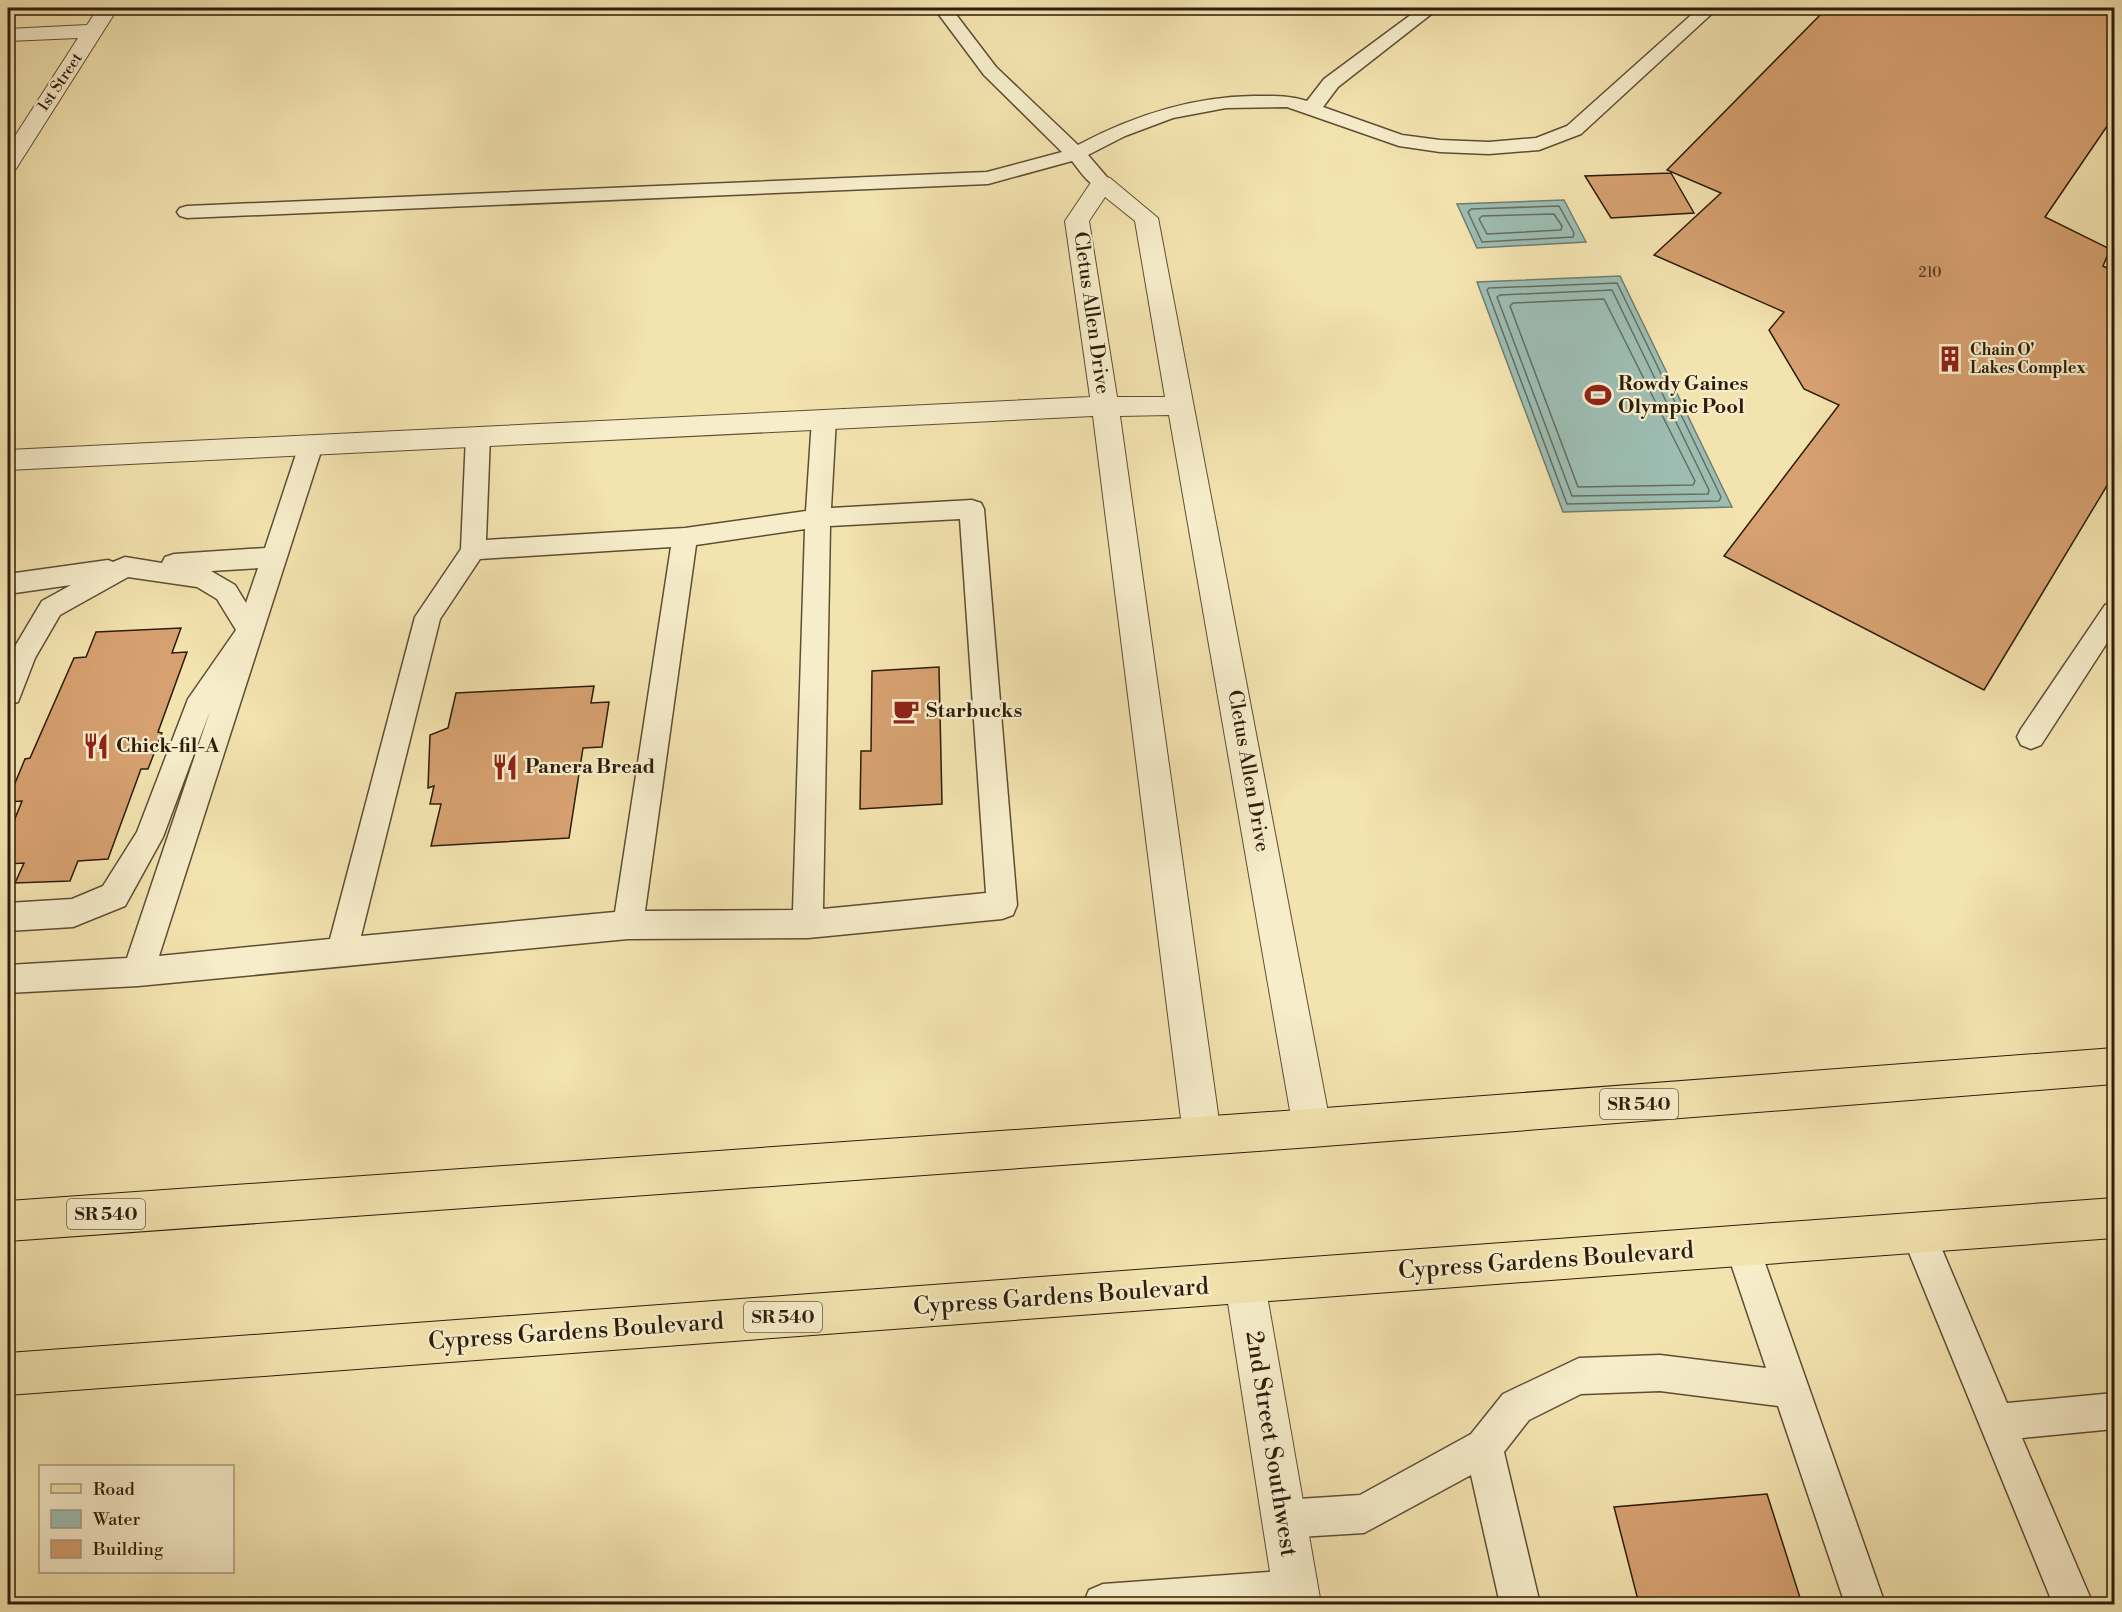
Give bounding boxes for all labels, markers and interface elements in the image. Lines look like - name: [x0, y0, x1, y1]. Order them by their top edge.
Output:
- street label: 1st Street: [33, 49, 87, 115]
- street label: Cletus Allen Drive: [1067, 230, 1115, 396]
- house number: 210: [1918, 264, 1942, 282]
- place label: Chain O' Lakes Complex: [1970, 340, 2086, 378]
- building icon: Chain O' Lakes Complex: [1935, 344, 1965, 374]
- place label: Rowdy Gaines Olympic Pool: [1618, 372, 1748, 420]
- sports icon: Rowdy Gaines Olympic Pool: [1583, 380, 1613, 410]
- street label: Cletus Allen Drive: [1221, 688, 1275, 854]
- cafe icon: Starbucks: [891, 696, 921, 726]
- place label: Starbucks: [926, 699, 1022, 724]
- restaurant icon: Chick-fil-A: [81, 731, 111, 761]
- place label: Chick-fil-A: [116, 734, 220, 759]
- restaurant icon: Panera Bread: [490, 752, 520, 782]
- place label: Panera Bread: [525, 755, 655, 780]
- road number: SR 540: [1600, 1089, 1678, 1119]
- road number: SR 540: [67, 1199, 145, 1229]
- street label: Cypress Gardens Boulevard: [1397, 1236, 1695, 1286]
- street label: Cypress Gardens Boulevard: [912, 1272, 1210, 1322]
- road number: SR 540: [744, 1302, 822, 1332]
- street label: Cypress Gardens Boulevard: [427, 1307, 725, 1357]
- street label: 2nd Street Southwest: [1238, 1329, 1304, 1560]
- legend: [39, 1465, 234, 1573]
- text: Road: [93, 1478, 136, 1501]
- text: Water: [92, 1508, 141, 1531]
- text: Building: [92, 1538, 164, 1561]

